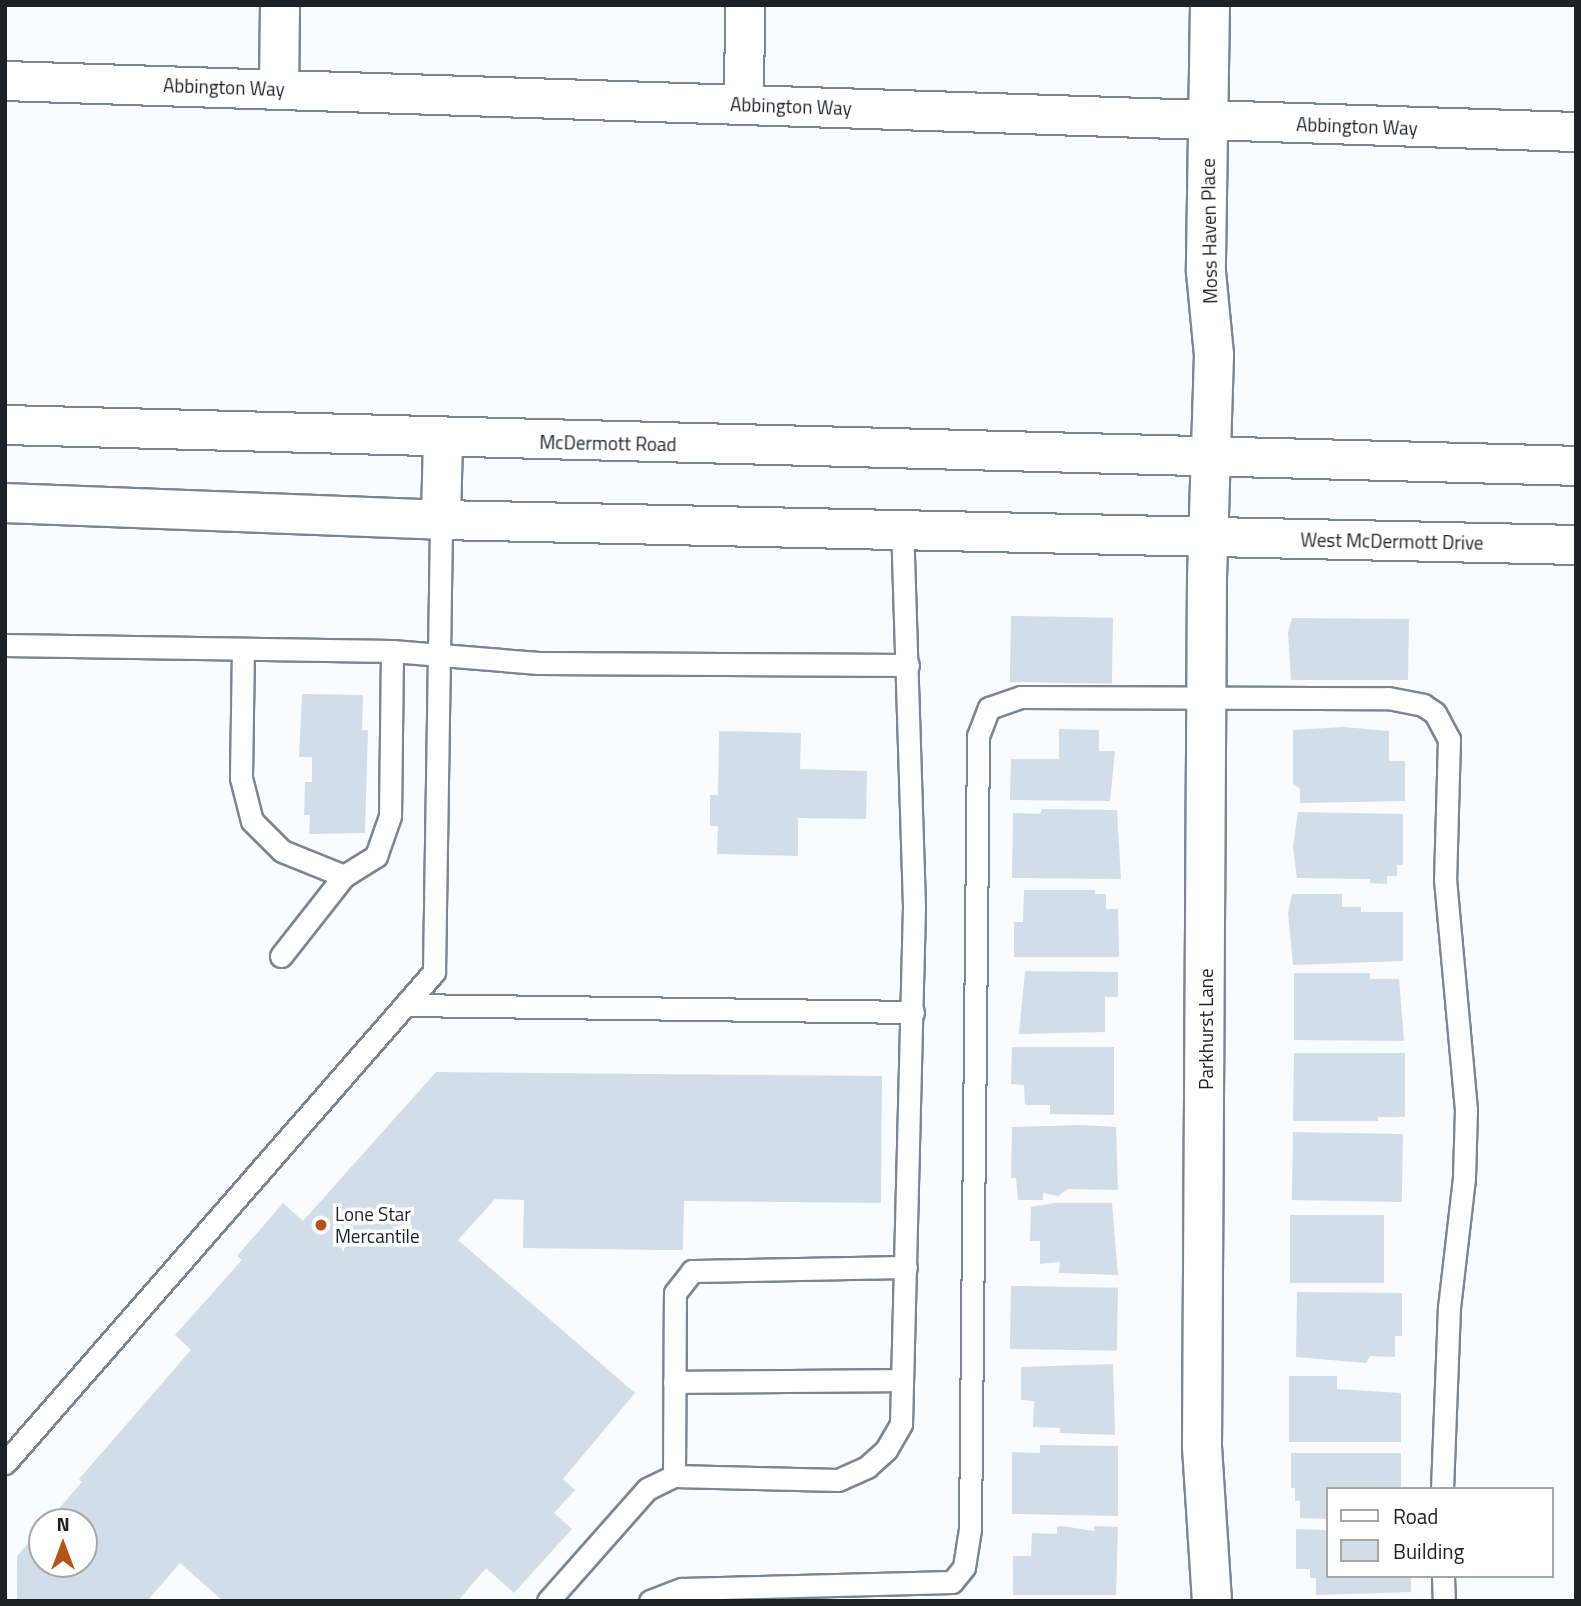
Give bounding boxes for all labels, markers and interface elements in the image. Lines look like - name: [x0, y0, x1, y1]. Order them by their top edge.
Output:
- street label: Abbington Way: [163, 73, 285, 101]
- street label: Abbington Way: [730, 92, 852, 120]
- street label: Abbington Way: [1296, 112, 1418, 140]
- street label: Moss Haven Place: [1196, 158, 1222, 304]
- street label: McDermott Road: [539, 430, 677, 456]
- street label: West McDermott Drive: [1300, 528, 1484, 554]
- street label: Parkhurst Lane: [1195, 968, 1217, 1090]
- place label: Lone Star Mercantile: [335, 1203, 420, 1247]
- marker: Lone Star Mercantile: [313, 1217, 329, 1233]
- legend: [1326, 1487, 1553, 1578]
- text: Road: [1393, 1500, 1438, 1532]
- north arrow: [28, 1508, 98, 1578]
- text: N: [56, 1509, 70, 1538]
- text: Building: [1393, 1535, 1464, 1567]

